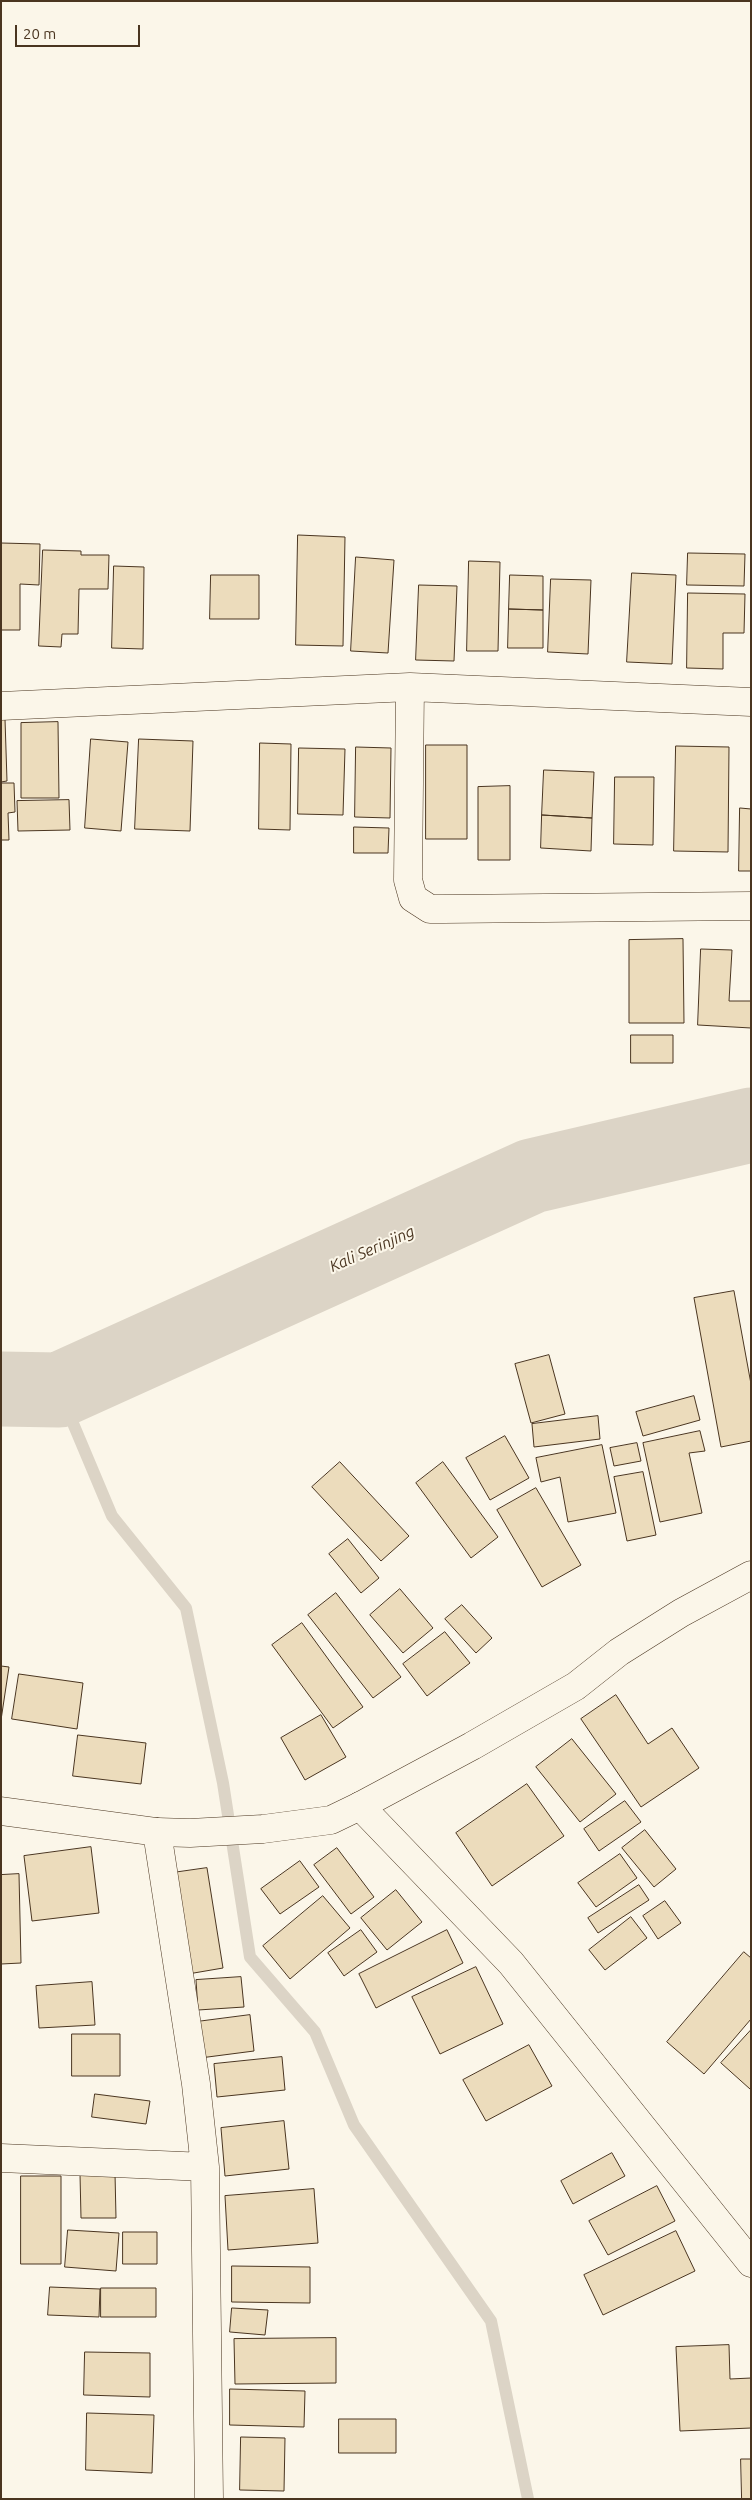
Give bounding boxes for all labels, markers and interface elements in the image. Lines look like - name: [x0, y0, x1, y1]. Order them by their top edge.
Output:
- scale bar: [18, 15, 142, 47]
- text: 20 m: [23, 25, 56, 42]
- water label: Kali Serinjing: [327, 1222, 417, 1276]

